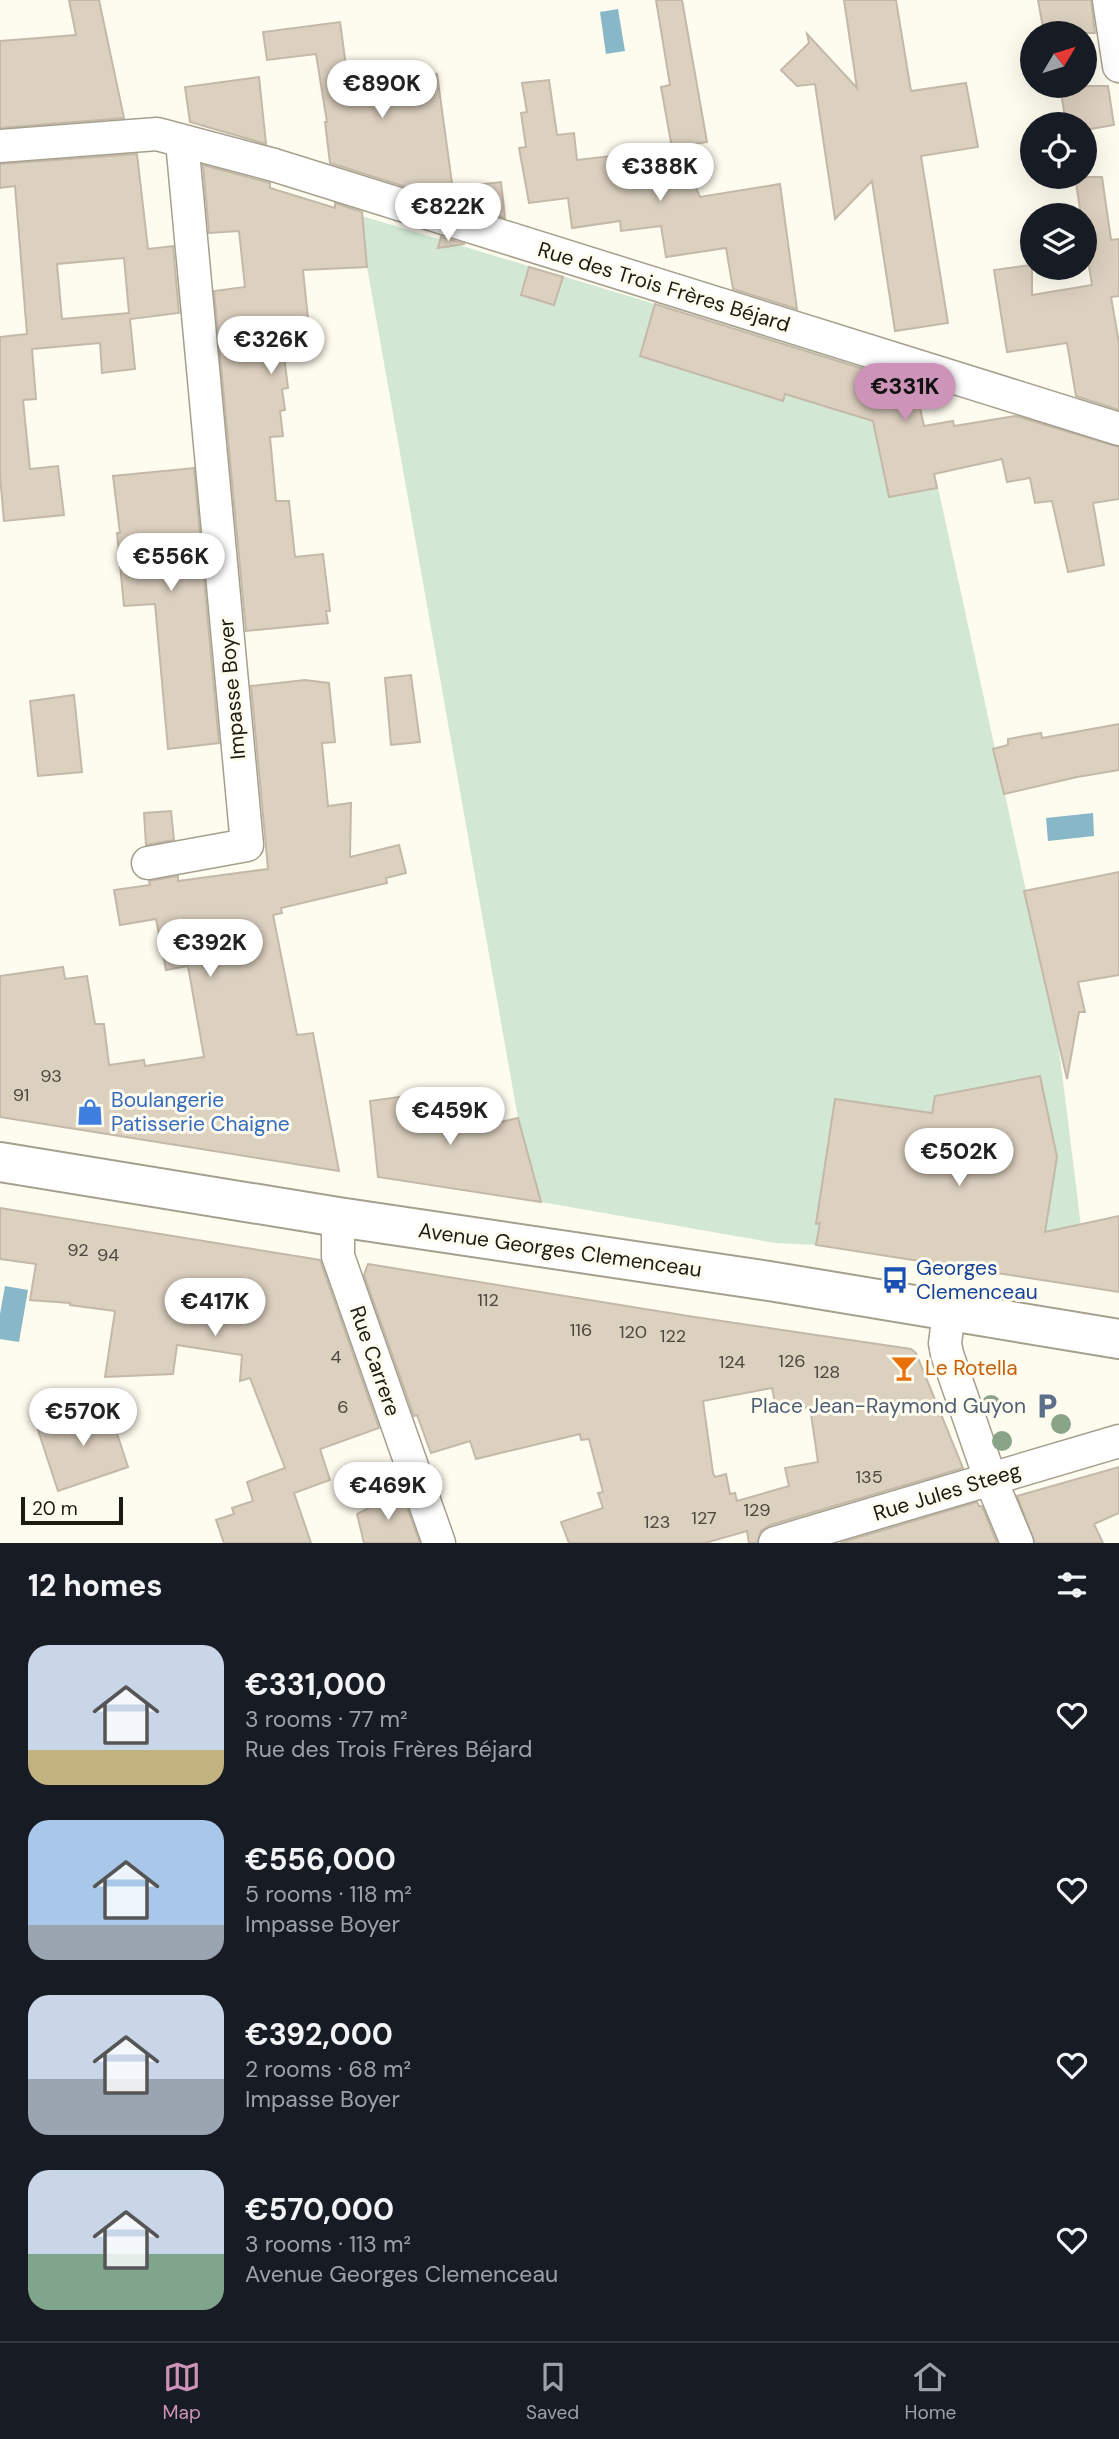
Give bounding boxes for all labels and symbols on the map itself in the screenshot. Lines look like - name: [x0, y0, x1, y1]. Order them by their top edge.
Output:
- north arrow: [1020, 21, 1097, 98]
- pin: €890K: [333, 60, 431, 120]
- pin: €388K: [611, 144, 709, 203]
- pin: €822K: [399, 184, 497, 243]
- street label: Rue des Trois Frères Béjard: [534, 235, 794, 339]
- pin: €326K: [222, 316, 320, 376]
- pin: €331K: [856, 364, 954, 423]
- pin: €556K: [122, 534, 220, 593]
- street label: Impasse Boyer: [212, 617, 252, 761]
- pin: €392K: [161, 920, 259, 979]
- house number: 93: [40, 1064, 62, 1088]
- house number: 91: [13, 1083, 29, 1107]
- place label: Boulangerie Patisserie Chaigne: [111, 1086, 290, 1138]
- pin: €459K: [401, 1088, 499, 1147]
- shop icon: Boulangerie Patisserie Chaigne: [75, 1097, 105, 1127]
- pin: €502K: [910, 1128, 1008, 1188]
- street label: Avenue Georges Clemenceau: [417, 1216, 703, 1284]
- house number: 92: [67, 1238, 89, 1262]
- house number: 94: [97, 1243, 119, 1267]
- place label: Georges Clemenceau: [916, 1254, 1038, 1306]
- bus stop icon: Georges Clemenceau: [880, 1265, 910, 1295]
- pin: €417K: [166, 1278, 264, 1338]
- house number: 112: [477, 1288, 499, 1312]
- street label: Rue Carrere: [343, 1302, 407, 1420]
- house number: 116: [570, 1318, 592, 1342]
- house number: 120: [619, 1320, 647, 1344]
- house number: 122: [660, 1324, 686, 1348]
- house number: 4: [331, 1345, 342, 1369]
- house number: 126: [778, 1349, 806, 1373]
- house number: 124: [719, 1350, 745, 1374]
- bar icon: Le Rotella: [889, 1353, 919, 1383]
- place label: Le Rotella: [925, 1354, 1018, 1382]
- house number: 128: [814, 1360, 840, 1384]
- pin: €570K: [34, 1388, 132, 1448]
- parking icon: Place Jean-Raymond Guyon: [1032, 1391, 1062, 1421]
- place label: Place Jean-Raymond Guyon: [751, 1392, 1026, 1420]
- house number: 6: [337, 1395, 349, 1419]
- street label: Rue Jules Steeg: [870, 1456, 1024, 1528]
- pin: €469K: [339, 1462, 437, 1522]
- house number: 135: [855, 1465, 883, 1489]
- scale bar: [21, 1494, 122, 1526]
- house number: 129: [743, 1498, 771, 1522]
- house number: 127: [691, 1506, 717, 1530]
- house number: 123: [644, 1510, 670, 1534]

